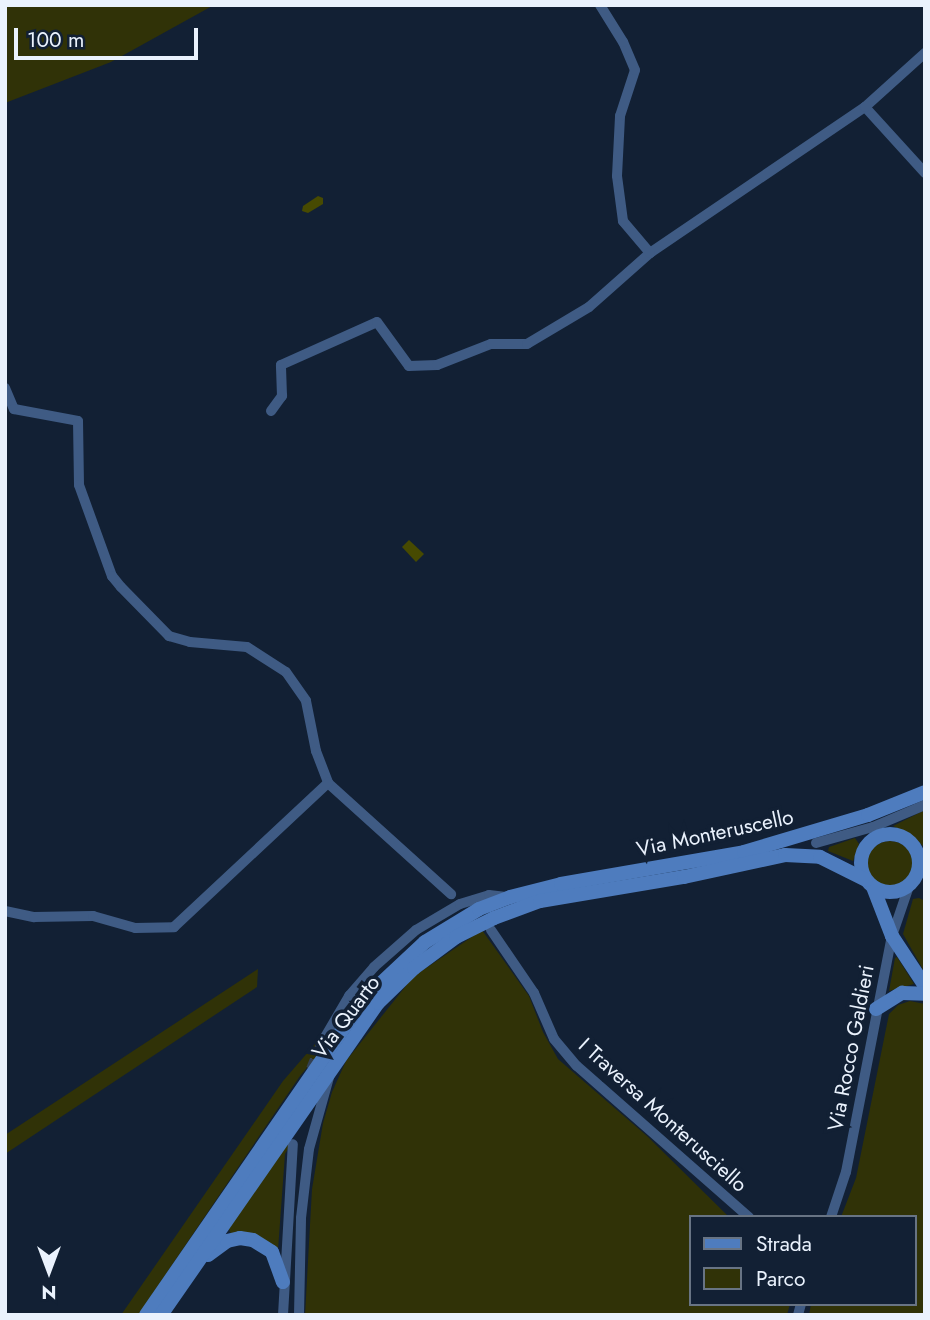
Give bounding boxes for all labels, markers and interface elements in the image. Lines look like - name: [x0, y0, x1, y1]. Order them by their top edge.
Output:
- scale bar: [18, 14, 201, 58]
- text: 100 m: [27, 25, 84, 55]
- street label: Via Monteruscello: [634, 804, 796, 862]
- street label: Via Rocco Galdieri: [823, 963, 879, 1133]
- street label: Via Quarto: [307, 971, 385, 1063]
- street label: I Traversa Monterusciello: [574, 1033, 752, 1197]
- legend: [688, 1215, 916, 1306]
- text: Strada: [756, 1229, 812, 1259]
- north arrow: [14, 1236, 84, 1306]
- text: Parco: [756, 1264, 805, 1294]
- text: N: [41, 1279, 57, 1306]

